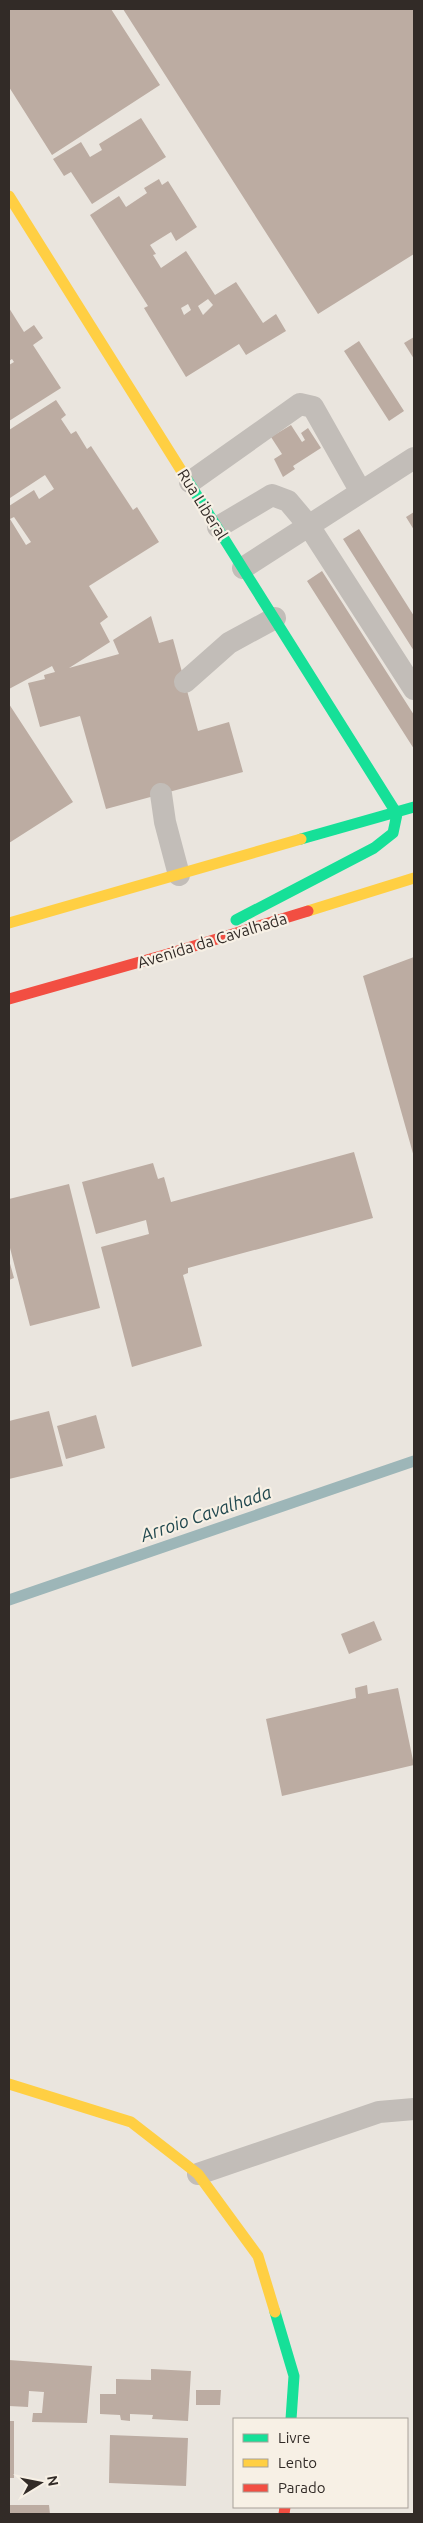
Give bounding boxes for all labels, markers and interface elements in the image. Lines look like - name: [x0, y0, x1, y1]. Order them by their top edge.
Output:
- street label: Rua Liberal: [174, 465, 232, 543]
- street label: Avenida da Cavalhada: [135, 909, 289, 971]
- water label: Arroio Cavalhada: [137, 1481, 274, 1545]
- legend: [233, 2418, 408, 2508]
- text: Livre: [278, 2429, 311, 2446]
- text: Lento: [278, 2454, 317, 2471]
- north arrow: [15, 2458, 65, 2508]
- text: N: [44, 2474, 62, 2487]
- text: Parado: [278, 2479, 325, 2496]

